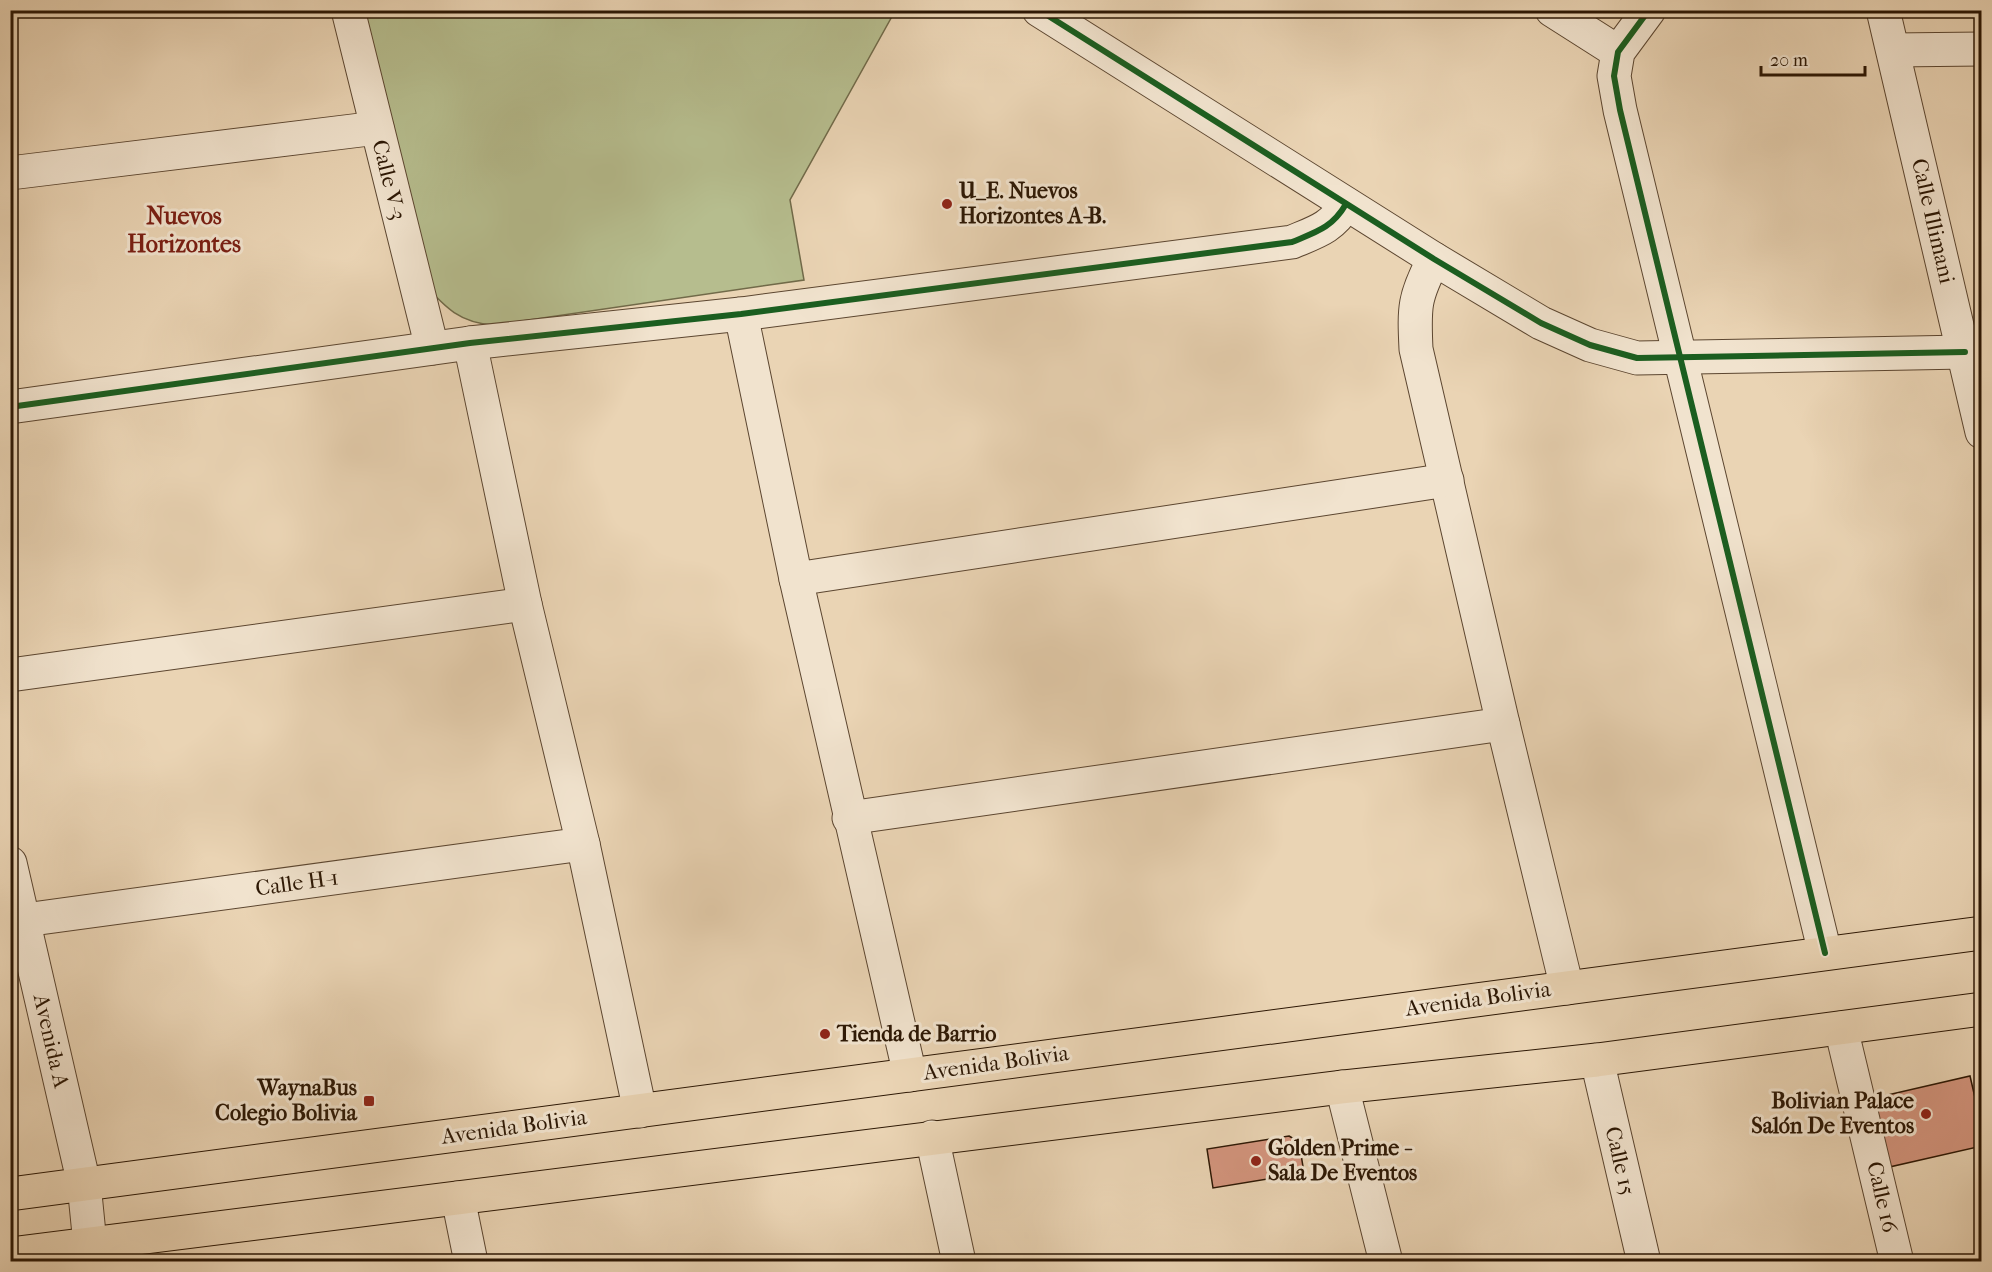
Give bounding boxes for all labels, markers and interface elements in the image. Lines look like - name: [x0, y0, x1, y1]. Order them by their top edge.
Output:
- scale bar: [1761, 39, 1864, 77]
- text: 20 m: [1770, 50, 1808, 71]
- street label: Calle V-3: [367, 137, 411, 223]
- street label: Calle Illimani: [1906, 156, 1960, 287]
- place label: U_E. Nuevos Horizontes A-B.: [958, 178, 1106, 229]
- marker: U_E. Nuevos Horizontes A-B.: [940, 197, 954, 211]
- district label: Nuevos Horizontes: [127, 202, 241, 258]
- street label: Calle H-1: [254, 864, 340, 902]
- street label: Avenida Bolivia: [1403, 976, 1553, 1022]
- street label: Avenida A: [27, 991, 75, 1091]
- place label: Tienda de Barrio: [836, 1021, 996, 1047]
- marker: Tienda de Barrio: [818, 1027, 832, 1041]
- street label: Avenida Bolivia: [921, 1040, 1071, 1086]
- place label: WaynaBus Colegio Bolivia: [215, 1075, 358, 1126]
- place label: Bolivian Palace Salón De Eventos: [1751, 1088, 1914, 1139]
- marker: WaynaBus Colegio Bolivia: [362, 1094, 376, 1108]
- street label: Avenida Bolivia: [439, 1104, 589, 1150]
- marker: Bolivian Palace Salón De Eventos: [1919, 1107, 1933, 1121]
- street label: Calle 15: [1599, 1124, 1641, 1198]
- place label: Golden Prime - Sala De Eventos: [1268, 1135, 1417, 1186]
- marker: Golden Prime - Sala De Eventos: [1249, 1154, 1263, 1168]
- street label: Calle 16: [1861, 1159, 1903, 1235]

